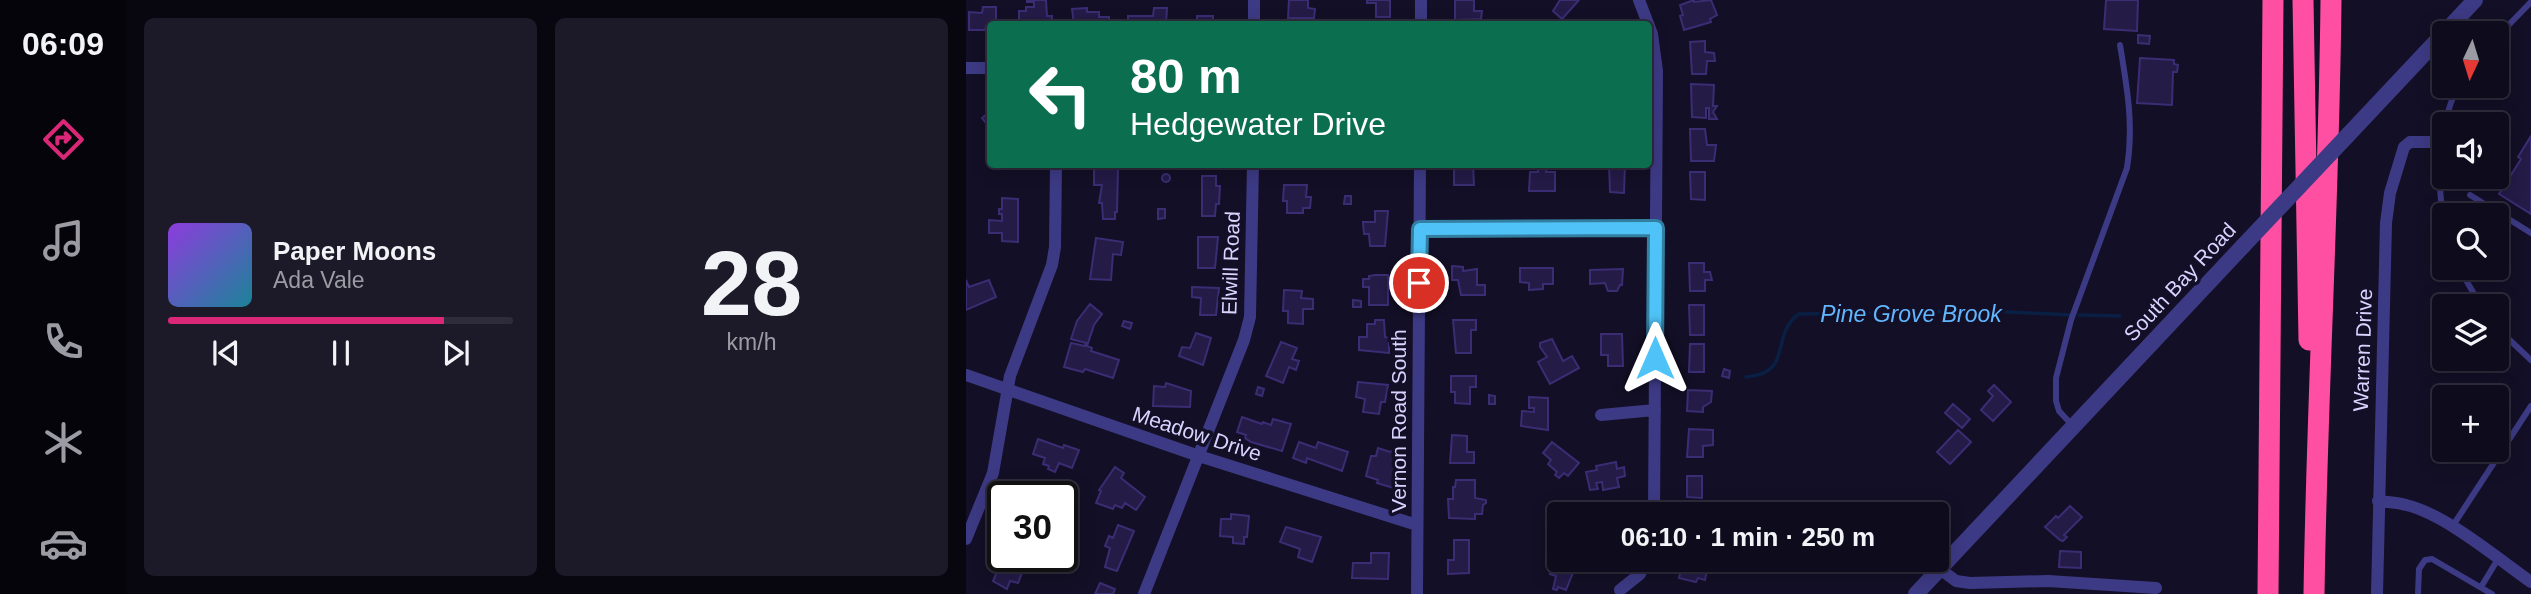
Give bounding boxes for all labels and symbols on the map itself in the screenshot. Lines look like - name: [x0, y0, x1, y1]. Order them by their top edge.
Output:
- north arrow: [2432, 21, 2510, 98]
- street label: Elwill Road: [1217, 211, 1244, 315]
- street label: South Bay Road: [2119, 218, 2240, 345]
- pin: [1389, 253, 1449, 313]
- street label: Warren Drive: [2349, 288, 2376, 412]
- water label: Pine Grove Brook: [1820, 301, 2003, 327]
- position arrow: [1618, 321, 1692, 395]
- street label: Vernon Road South: [1387, 329, 1410, 513]
- street label: Meadow Drive: [1130, 402, 1265, 465]
- speed limit sign: 30: [987, 481, 1078, 572]

